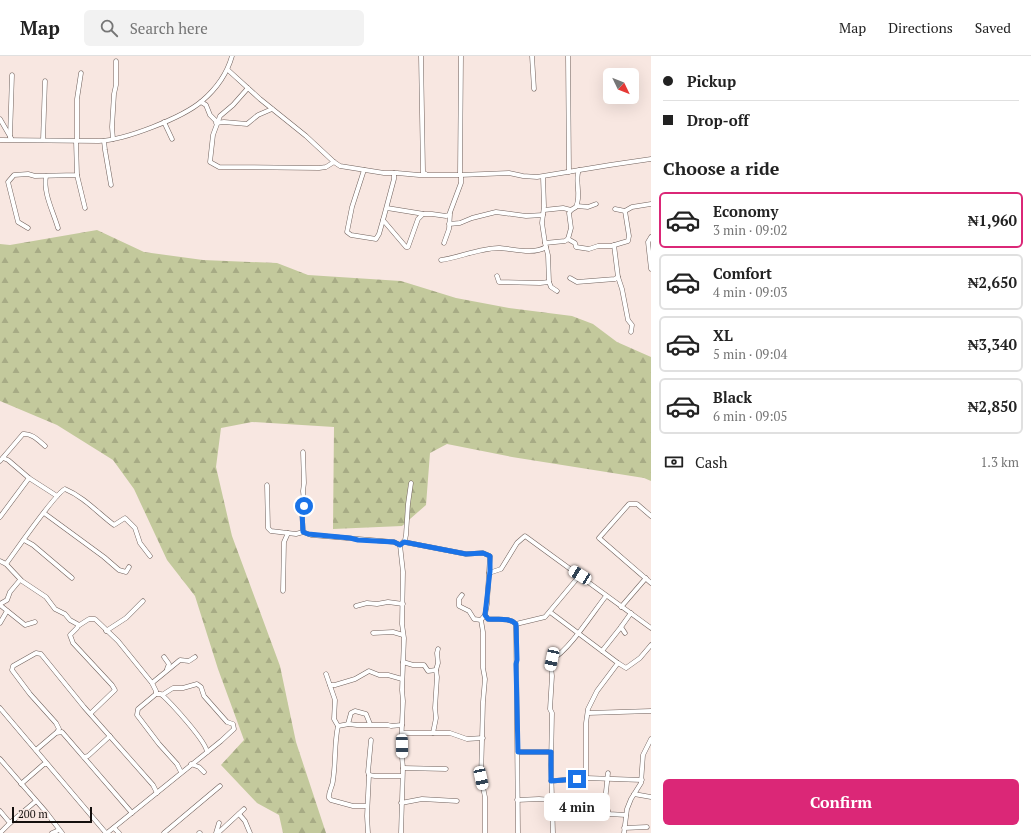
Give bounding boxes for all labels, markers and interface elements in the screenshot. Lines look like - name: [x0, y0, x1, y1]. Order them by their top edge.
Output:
- search box: [84, 10, 364, 46]
- text: Map: [20, 15, 60, 40]
- icon: search: [98, 17, 120, 39]
- text: Search here: [130, 18, 208, 38]
- text: Map: [839, 18, 866, 37]
- text: Directions: [888, 18, 953, 37]
- text: Saved: [975, 18, 1011, 37]
- north arrow: [603, 68, 639, 104]
- map controls: [603, 68, 639, 104]
- text: Pickup: [687, 71, 736, 91]
- text: Drop-off: [687, 110, 749, 130]
- text: Choose a ride: [663, 156, 779, 180]
- text: Economy: [713, 201, 778, 221]
- icon: car: [665, 202, 701, 238]
- text: ₦1,960: [968, 210, 1017, 230]
- text: 3 min · 09:02: [713, 221, 787, 239]
- text: Comfort: [713, 263, 772, 283]
- icon: car: [665, 264, 701, 300]
- text: ₦2,650: [968, 272, 1017, 292]
- text: 4 min · 09:03: [713, 283, 787, 301]
- text: XL: [713, 325, 733, 345]
- icon: car: [665, 326, 701, 362]
- text: ₦3,340: [968, 334, 1017, 354]
- text: 5 min · 09:04: [713, 345, 787, 363]
- text: Black: [713, 387, 752, 407]
- icon: car: [665, 388, 701, 424]
- text: ₦2,850: [968, 396, 1017, 416]
- text: 6 min · 09:05: [713, 407, 787, 425]
- icon: cash: [663, 451, 685, 473]
- text: Cash: [695, 452, 728, 472]
- text: 1.3 km: [980, 453, 1019, 471]
- route start: [295, 497, 313, 515]
- car: [567, 564, 593, 586]
- car: [544, 646, 560, 672]
- car: [396, 734, 408, 758]
- car: [473, 765, 489, 791]
- route end: [568, 770, 586, 788]
- button: Confirm: [663, 779, 1019, 825]
- callout: 4 min: [544, 793, 610, 821]
- text: 4 min: [559, 798, 595, 816]
- scale bar: [12, 805, 92, 824]
- text: 200 m: [18, 807, 48, 821]

